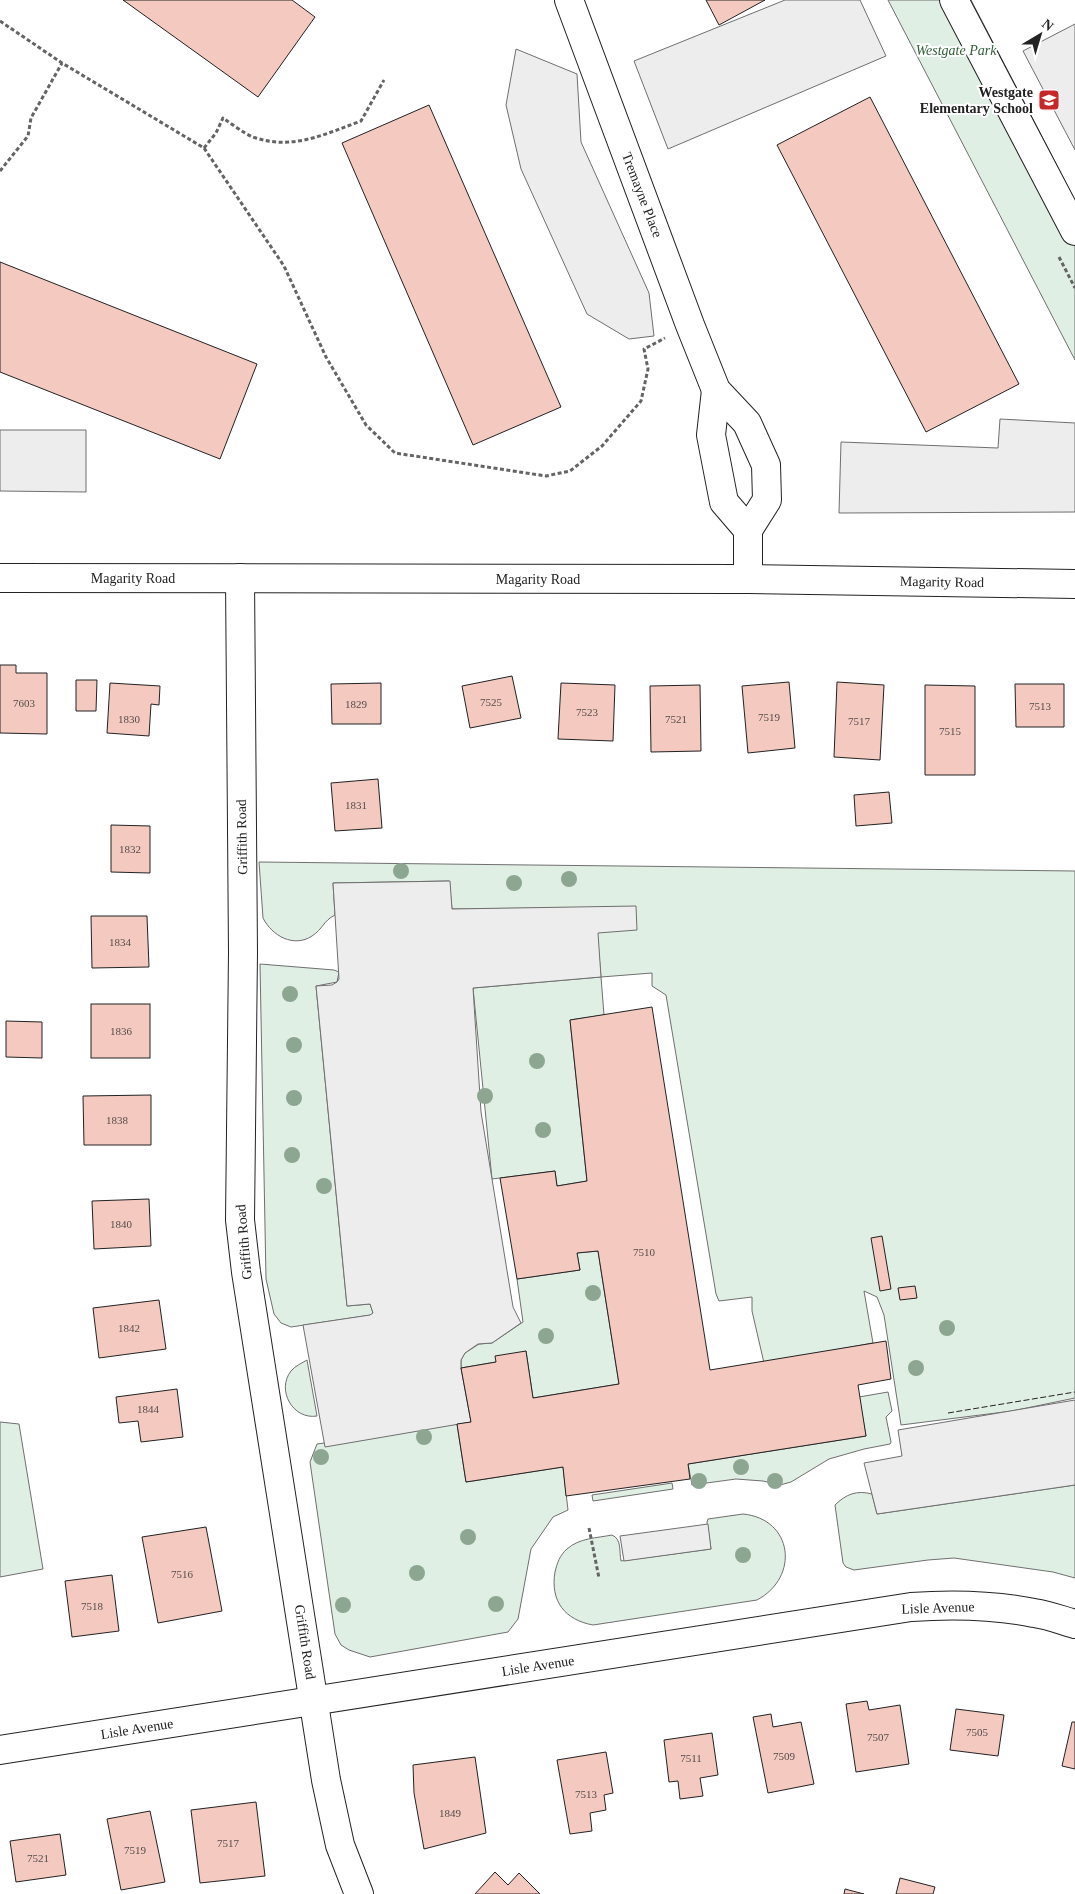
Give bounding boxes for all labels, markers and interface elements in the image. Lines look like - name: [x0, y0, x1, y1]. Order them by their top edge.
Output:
- north arrow: [1015, 10, 1065, 60]
- text: N: [1039, 16, 1056, 34]
- park label: Westgate Park: [916, 43, 997, 58]
- place label: Westgate Elementary School: [920, 85, 1033, 116]
- school or university icon: Westgate Elementary School: [1037, 88, 1061, 112]
- street label: Tremayne Place: [619, 150, 665, 240]
- street label: Magarity Road: [91, 571, 175, 586]
- street label: Magarity Road: [496, 572, 580, 587]
- street label: Magarity Road: [900, 574, 984, 590]
- house number: 7525: [480, 696, 503, 708]
- house number: 7603: [13, 697, 36, 709]
- house number: 1829: [345, 698, 368, 710]
- house number: 7513: [1029, 700, 1052, 712]
- house number: 7523: [576, 706, 599, 718]
- house number: 7519: [758, 711, 781, 723]
- house number: 1830: [118, 713, 141, 725]
- house number: 7521: [665, 713, 687, 725]
- house number: 7517: [848, 715, 871, 727]
- house number: 7515: [939, 725, 962, 737]
- street label: Griffith Road: [234, 799, 250, 875]
- house number: 1831: [345, 799, 367, 811]
- house number: 1832: [119, 843, 141, 855]
- house number: 1834: [109, 936, 132, 948]
- house number: 1836: [110, 1025, 133, 1037]
- house number: 1838: [106, 1114, 129, 1126]
- street label: Griffith Road: [233, 1204, 255, 1280]
- house number: 1840: [110, 1218, 133, 1230]
- house number: 7510: [633, 1246, 656, 1258]
- house number: 1842: [118, 1322, 140, 1334]
- house number: 1844: [137, 1403, 160, 1415]
- house number: 7516: [171, 1568, 194, 1580]
- street label: Lisle Avenue: [901, 1599, 975, 1617]
- house number: 7518: [81, 1600, 104, 1612]
- street label: Griffith Road: [292, 1604, 318, 1680]
- street label: Lisle Avenue: [501, 1653, 575, 1679]
- street label: Lisle Avenue: [100, 1716, 174, 1742]
- house number: 7505: [966, 1726, 989, 1738]
- house number: 7507: [867, 1731, 890, 1743]
- house number: 7509: [773, 1750, 796, 1762]
- house number: 7511: [680, 1752, 702, 1764]
- house number: 7513: [575, 1788, 598, 1800]
- house number: 1849: [439, 1807, 462, 1819]
- house number: 7517: [217, 1837, 240, 1849]
- house number: 7519: [124, 1844, 147, 1856]
- house number: 7521: [27, 1852, 49, 1864]

